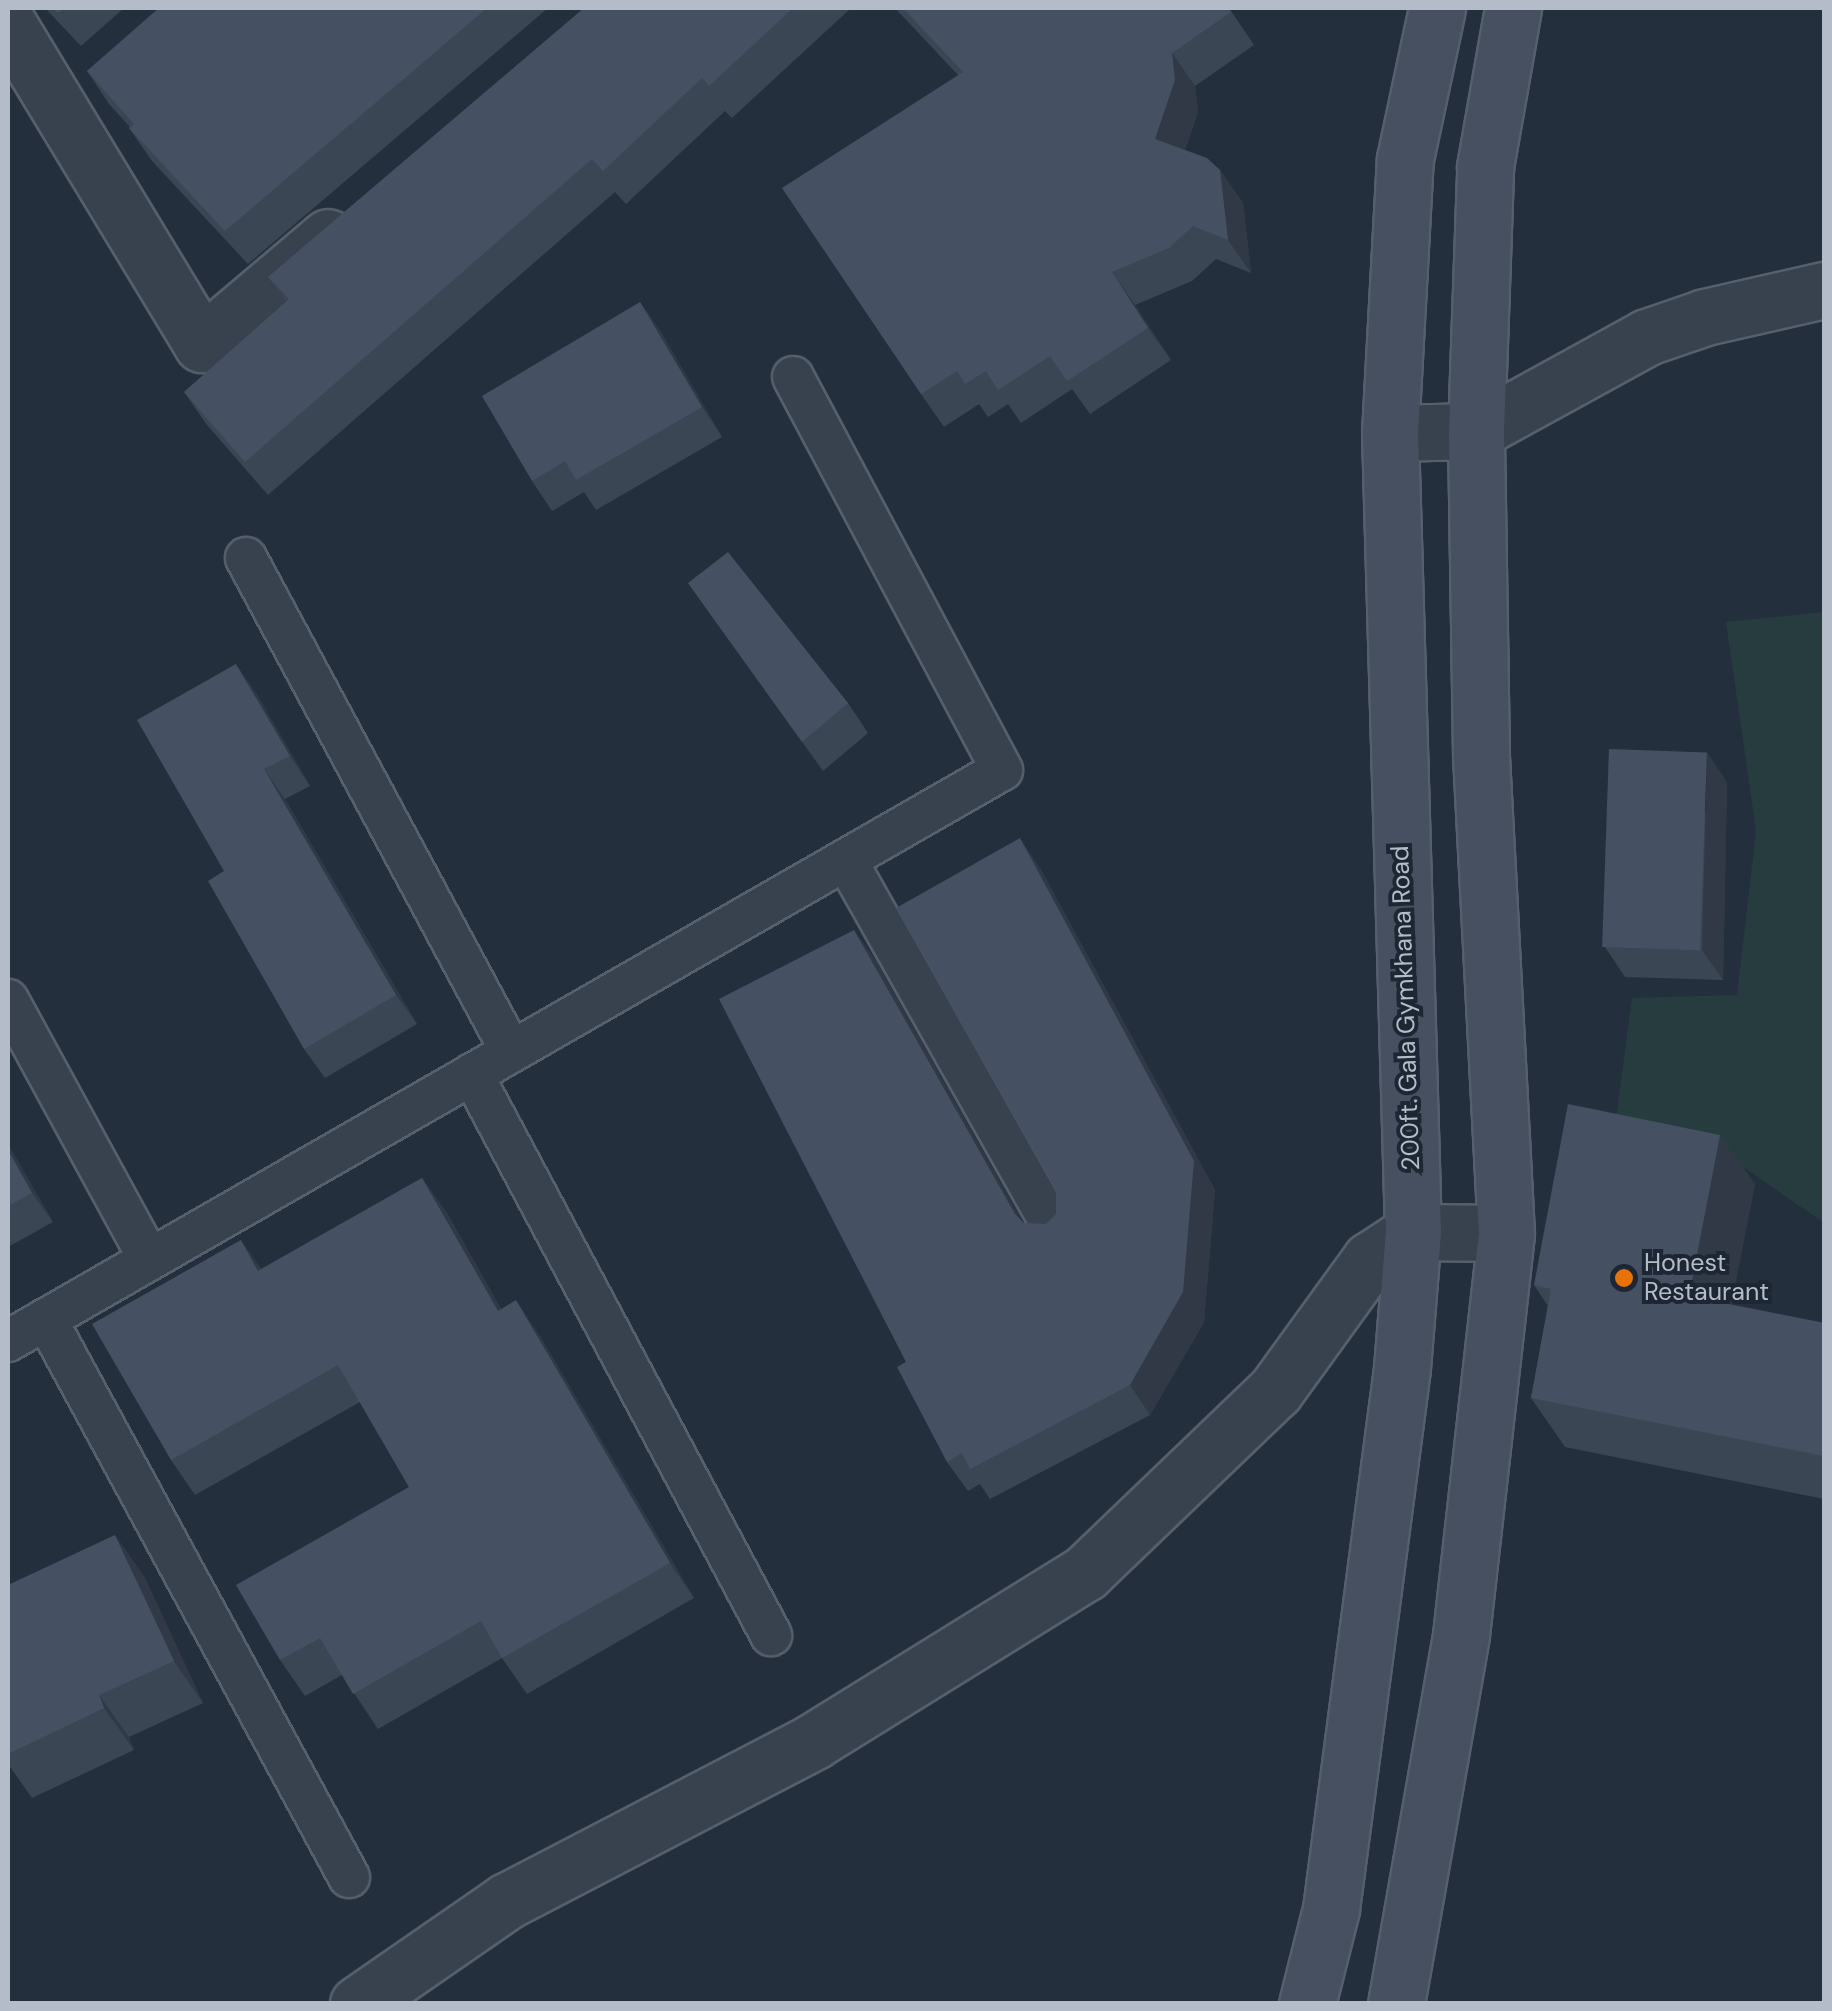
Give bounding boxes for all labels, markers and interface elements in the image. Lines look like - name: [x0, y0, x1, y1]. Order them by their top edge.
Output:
- street label: 200ft. Gala Gymkhana Road: [1385, 845, 1427, 1171]
- place label: Honest Restaurant: [1644, 1249, 1769, 1308]
- marker: Honest Restaurant: [1613, 1267, 1635, 1289]

